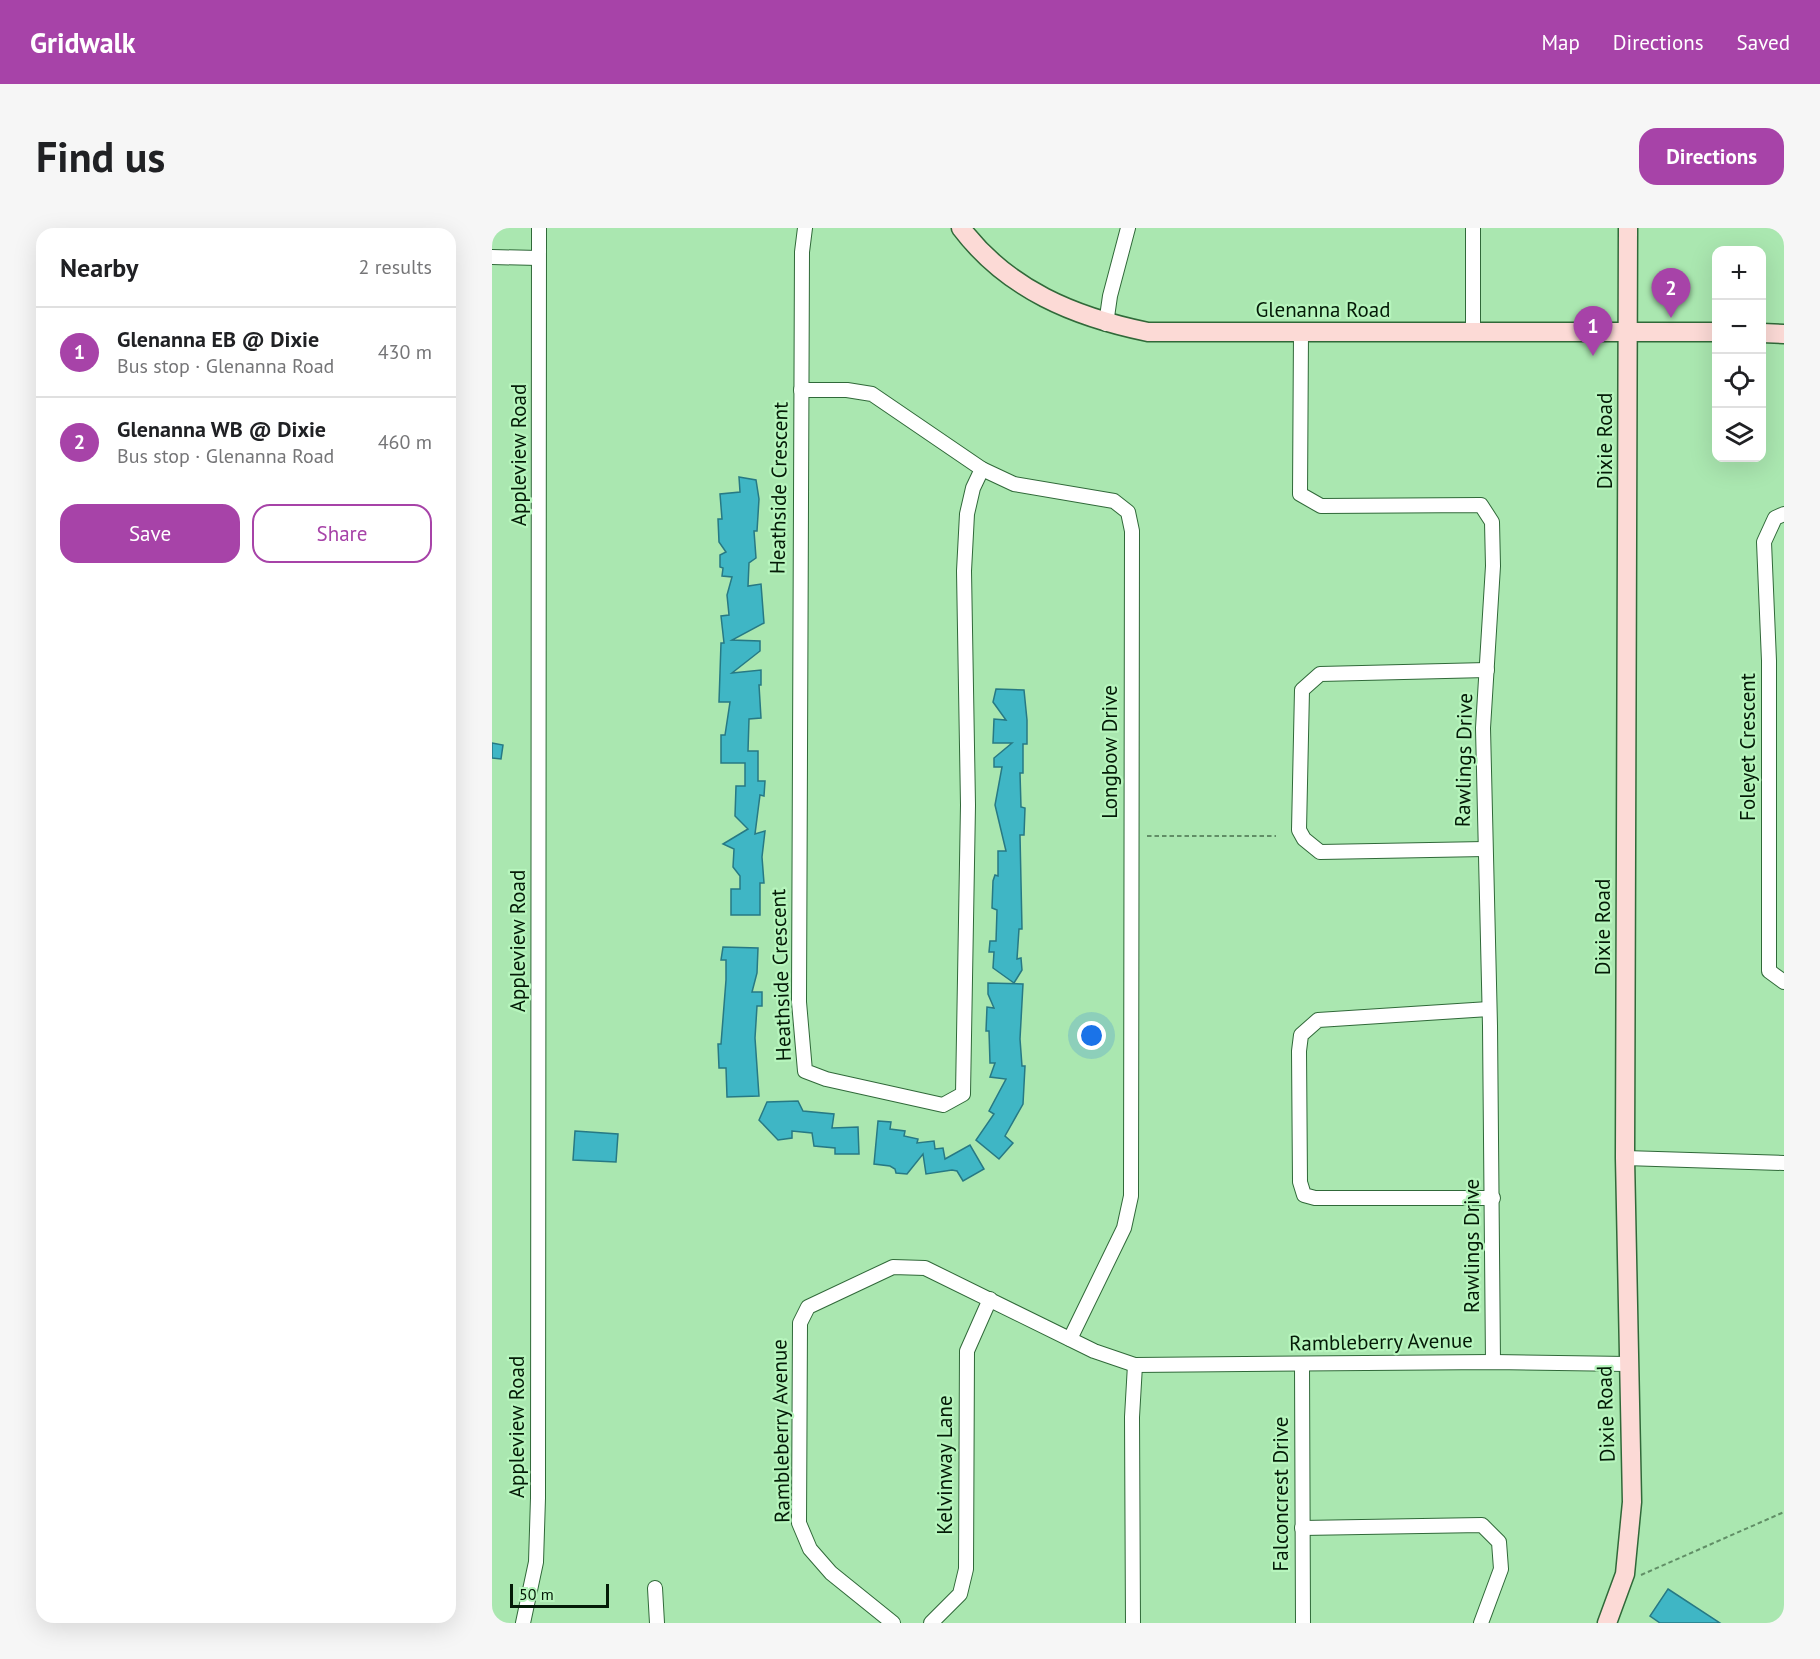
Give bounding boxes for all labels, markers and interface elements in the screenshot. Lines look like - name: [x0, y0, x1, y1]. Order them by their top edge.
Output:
- text: Gridwalk: [30, 24, 136, 61]
- text: Map: [1541, 29, 1580, 56]
- text: Directions: [1613, 29, 1704, 56]
- text: Saved: [1737, 29, 1790, 56]
- button: Directions: [1639, 128, 1784, 185]
- text: Find us: [36, 129, 165, 184]
- map controls: [1712, 246, 1766, 462]
- button: +: [1712, 246, 1766, 300]
- text: Nearby: [60, 251, 138, 284]
- text: 2 results: [359, 254, 432, 280]
- pin: 2: [1652, 268, 1690, 318]
- street label: Glenanna Road: [1255, 296, 1391, 323]
- button: −: [1712, 300, 1766, 354]
- pin: 1: [1574, 306, 1612, 356]
- text: Glenanna EB @ Dixie: [117, 325, 319, 353]
- text: 1: [74, 339, 85, 365]
- text: 430 m: [378, 339, 432, 365]
- text: Bus stop · Glenanna Road: [117, 353, 334, 379]
- button: locate: [1712, 354, 1766, 408]
- street label: Appleview Road: [505, 384, 532, 526]
- street label: Dixie Road: [1591, 393, 1618, 489]
- street label: Heathside Crescent: [763, 402, 794, 574]
- button: layers: [1712, 408, 1766, 462]
- text: Glenanna WB @ Dixie: [117, 415, 326, 443]
- text: 2: [74, 429, 85, 455]
- text: 460 m: [378, 429, 432, 455]
- text: Bus stop · Glenanna Road: [117, 443, 334, 469]
- button: Save: [60, 504, 240, 563]
- button: Share: [252, 504, 432, 563]
- street label: Foleyet Crescent: [1734, 673, 1761, 821]
- street label: Longbow Drive: [1096, 685, 1123, 819]
- street label: Rawlings Drive: [1449, 693, 1478, 827]
- street label: Appleview Road: [504, 870, 531, 1012]
- street label: Dixie Road: [1589, 879, 1616, 975]
- street label: Heathside Crescent: [764, 888, 797, 1062]
- your location: [1077, 1021, 1106, 1050]
- street label: Rawlings Drive: [1458, 1179, 1485, 1313]
- street label: Rambleberry Avenue: [1289, 1326, 1473, 1357]
- street label: Rambleberry Avenue: [765, 1339, 796, 1523]
- street label: Appleview Road: [503, 1356, 530, 1498]
- street label: Dixie Road: [1590, 1365, 1621, 1463]
- street label: Kelvinway Lane: [931, 1395, 958, 1535]
- street label: Falconcrest Drive: [1267, 1416, 1294, 1572]
- scale bar: [510, 1581, 609, 1608]
- text: 50 m: [519, 1584, 554, 1604]

